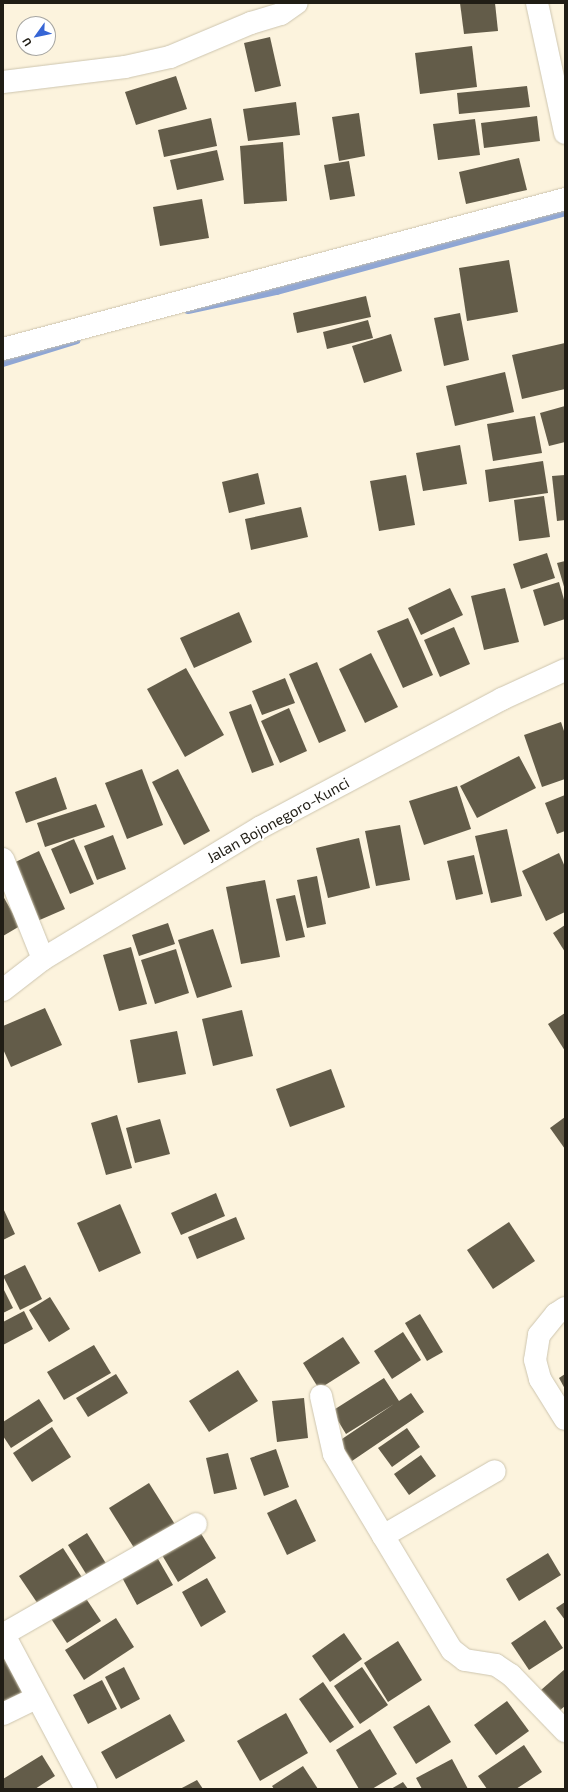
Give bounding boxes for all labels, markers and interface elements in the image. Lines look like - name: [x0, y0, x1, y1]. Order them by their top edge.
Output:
- north arrow: [16, 16, 56, 56]
- text: U: [19, 36, 34, 49]
- street label: Jalan Bojonegoro-Kunci: [204, 773, 352, 867]

